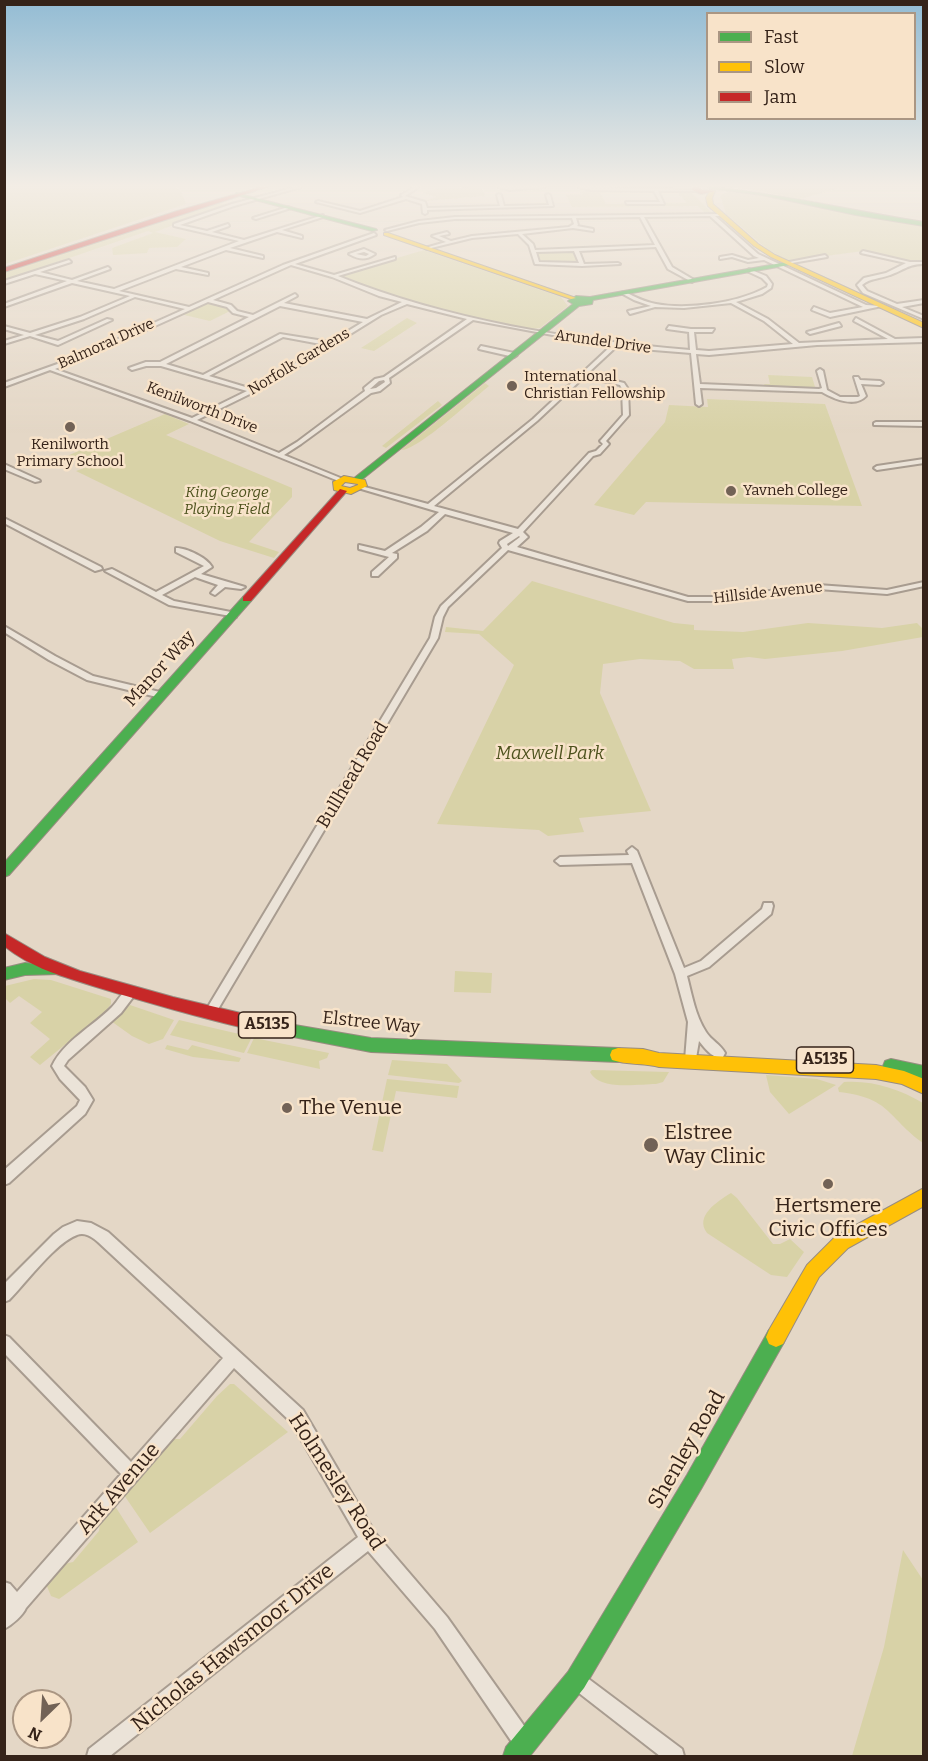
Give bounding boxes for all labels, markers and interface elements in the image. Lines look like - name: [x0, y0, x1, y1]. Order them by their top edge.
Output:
- legend: [706, 12, 916, 120]
- text: Fast: [764, 26, 799, 48]
- text: Slow: [764, 56, 804, 78]
- text: Jam: [764, 86, 797, 108]
- street label: Balmoral Drive: [55, 315, 157, 373]
- street label: Norfolk Gardens: [245, 325, 353, 399]
- street label: Arundel Drive: [554, 326, 652, 358]
- place label: International Christian Fellowship: [524, 368, 666, 403]
- street label: Kenilworth Drive: [144, 378, 260, 438]
- marker: International Christian Fellowship: [505, 379, 519, 393]
- marker: Kenilworth Primary School: [63, 420, 77, 434]
- place label: Kenilworth Primary School: [16, 436, 124, 471]
- place label: Yavneh College: [743, 482, 848, 500]
- park label: King George Playing Field: [184, 484, 270, 519]
- marker: Yavneh College: [724, 484, 738, 498]
- street label: Hillside Avenue: [713, 578, 823, 608]
- street label: Manor Way: [120, 627, 200, 711]
- street label: Bullhead Road: [313, 718, 393, 832]
- park label: Maxwell Park: [496, 743, 604, 765]
- street label: Elstree Way: [321, 1007, 421, 1039]
- road number: A5135: [238, 1012, 296, 1038]
- road number: A5135: [796, 1047, 854, 1073]
- place label: The Venue: [299, 1095, 402, 1121]
- marker: The Venue: [280, 1101, 294, 1115]
- place label: Elstree Way Clinic: [664, 1120, 765, 1170]
- marker: Elstree Way Clinic: [642, 1136, 660, 1154]
- marker: Hertsmere Civic Offices: [821, 1177, 835, 1191]
- place label: Hertsmere Civic Offices: [768, 1193, 888, 1243]
- street label: Shenley Road: [643, 1386, 731, 1514]
- street label: Holmesley Road: [282, 1409, 390, 1555]
- street label: Ark Avenue: [72, 1438, 166, 1540]
- street label: Nicholas Hawsmoor Drive: [127, 1559, 339, 1737]
- north arrow: [12, 1689, 72, 1749]
- text: N: [25, 1723, 45, 1745]

